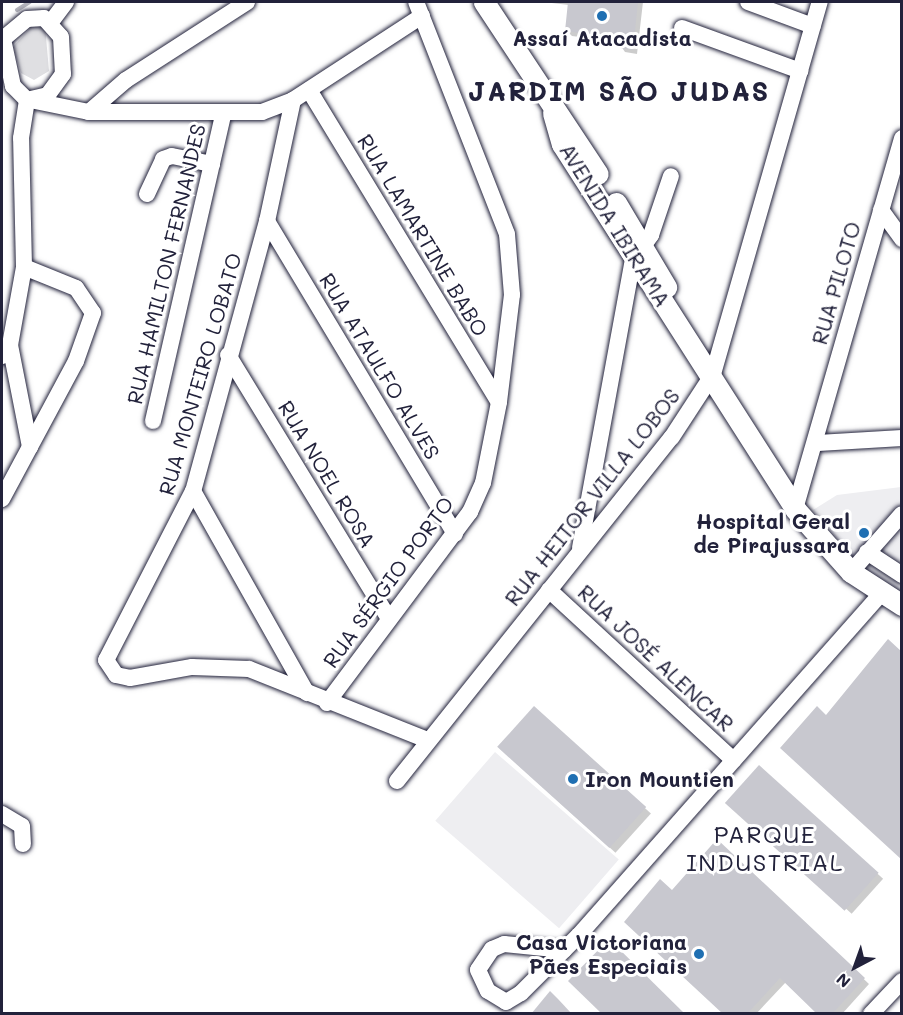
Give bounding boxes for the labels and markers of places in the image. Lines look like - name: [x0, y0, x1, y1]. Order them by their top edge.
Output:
- marker: Assaí Atacadista: [595, 9, 609, 23]
- place label: Assaí Atacadista: [512, 25, 692, 51]
- place label: Hospital Geral de Pirajussara: [694, 508, 850, 558]
- marker: Hospital Geral de Pirajussara: [855, 524, 873, 542]
- place label: Iron Mountien: [585, 766, 734, 792]
- marker: Iron Mountien: [566, 772, 580, 786]
- place label: Casa Victoriana Pães Especiais: [516, 929, 687, 979]
- marker: Casa Victoriana Pães Especiais: [692, 947, 706, 961]

